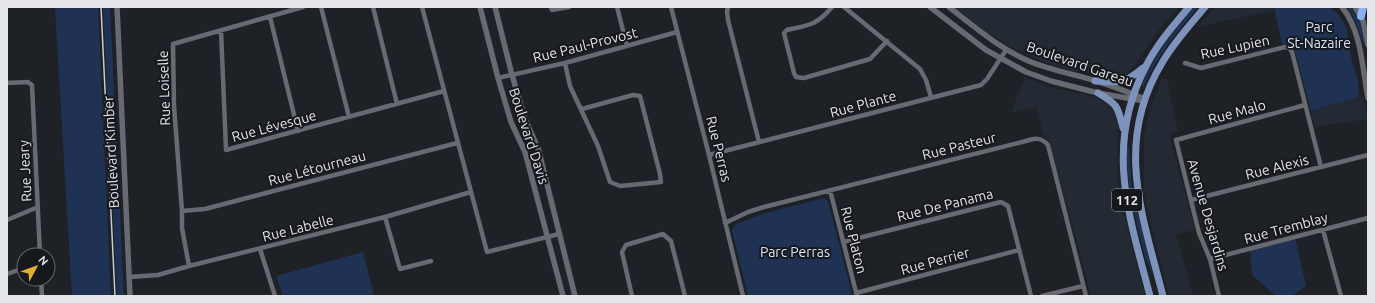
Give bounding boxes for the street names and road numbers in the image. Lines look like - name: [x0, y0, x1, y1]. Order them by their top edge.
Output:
- street label: Rue Paul-Provost: [531, 24, 639, 66]
- street label: Rue Lupien: [1199, 32, 1271, 62]
- street label: Boulevard Gareau: [1025, 38, 1135, 90]
- street label: Rue Loiselle: [155, 50, 173, 126]
- street label: Boulevard Davis: [506, 86, 552, 186]
- street label: Rue Plante: [828, 87, 898, 121]
- street label: Boulevard Kimber: [100, 95, 122, 209]
- street label: Rue Malo: [1206, 97, 1268, 127]
- street label: Rue Lévesque: [230, 107, 318, 145]
- street label: Rue Perras: [703, 114, 735, 184]
- street label: Rue Pasteur: [920, 129, 998, 163]
- street label: Rue Jeary: [15, 139, 35, 202]
- street label: Rue Létourneau: [266, 147, 368, 189]
- street label: Rue Alexis: [1244, 151, 1310, 183]
- street label: Avenue Desjardins: [1184, 157, 1232, 273]
- street label: Rue De Panama: [895, 185, 995, 225]
- road number: 112: [1112, 189, 1142, 211]
- street label: Rue Platon: [838, 205, 870, 275]
- street label: Rue Tremblay: [1242, 209, 1330, 247]
- street label: Rue Labelle: [261, 211, 335, 245]
- street label: Rue Perrier: [899, 244, 972, 278]

